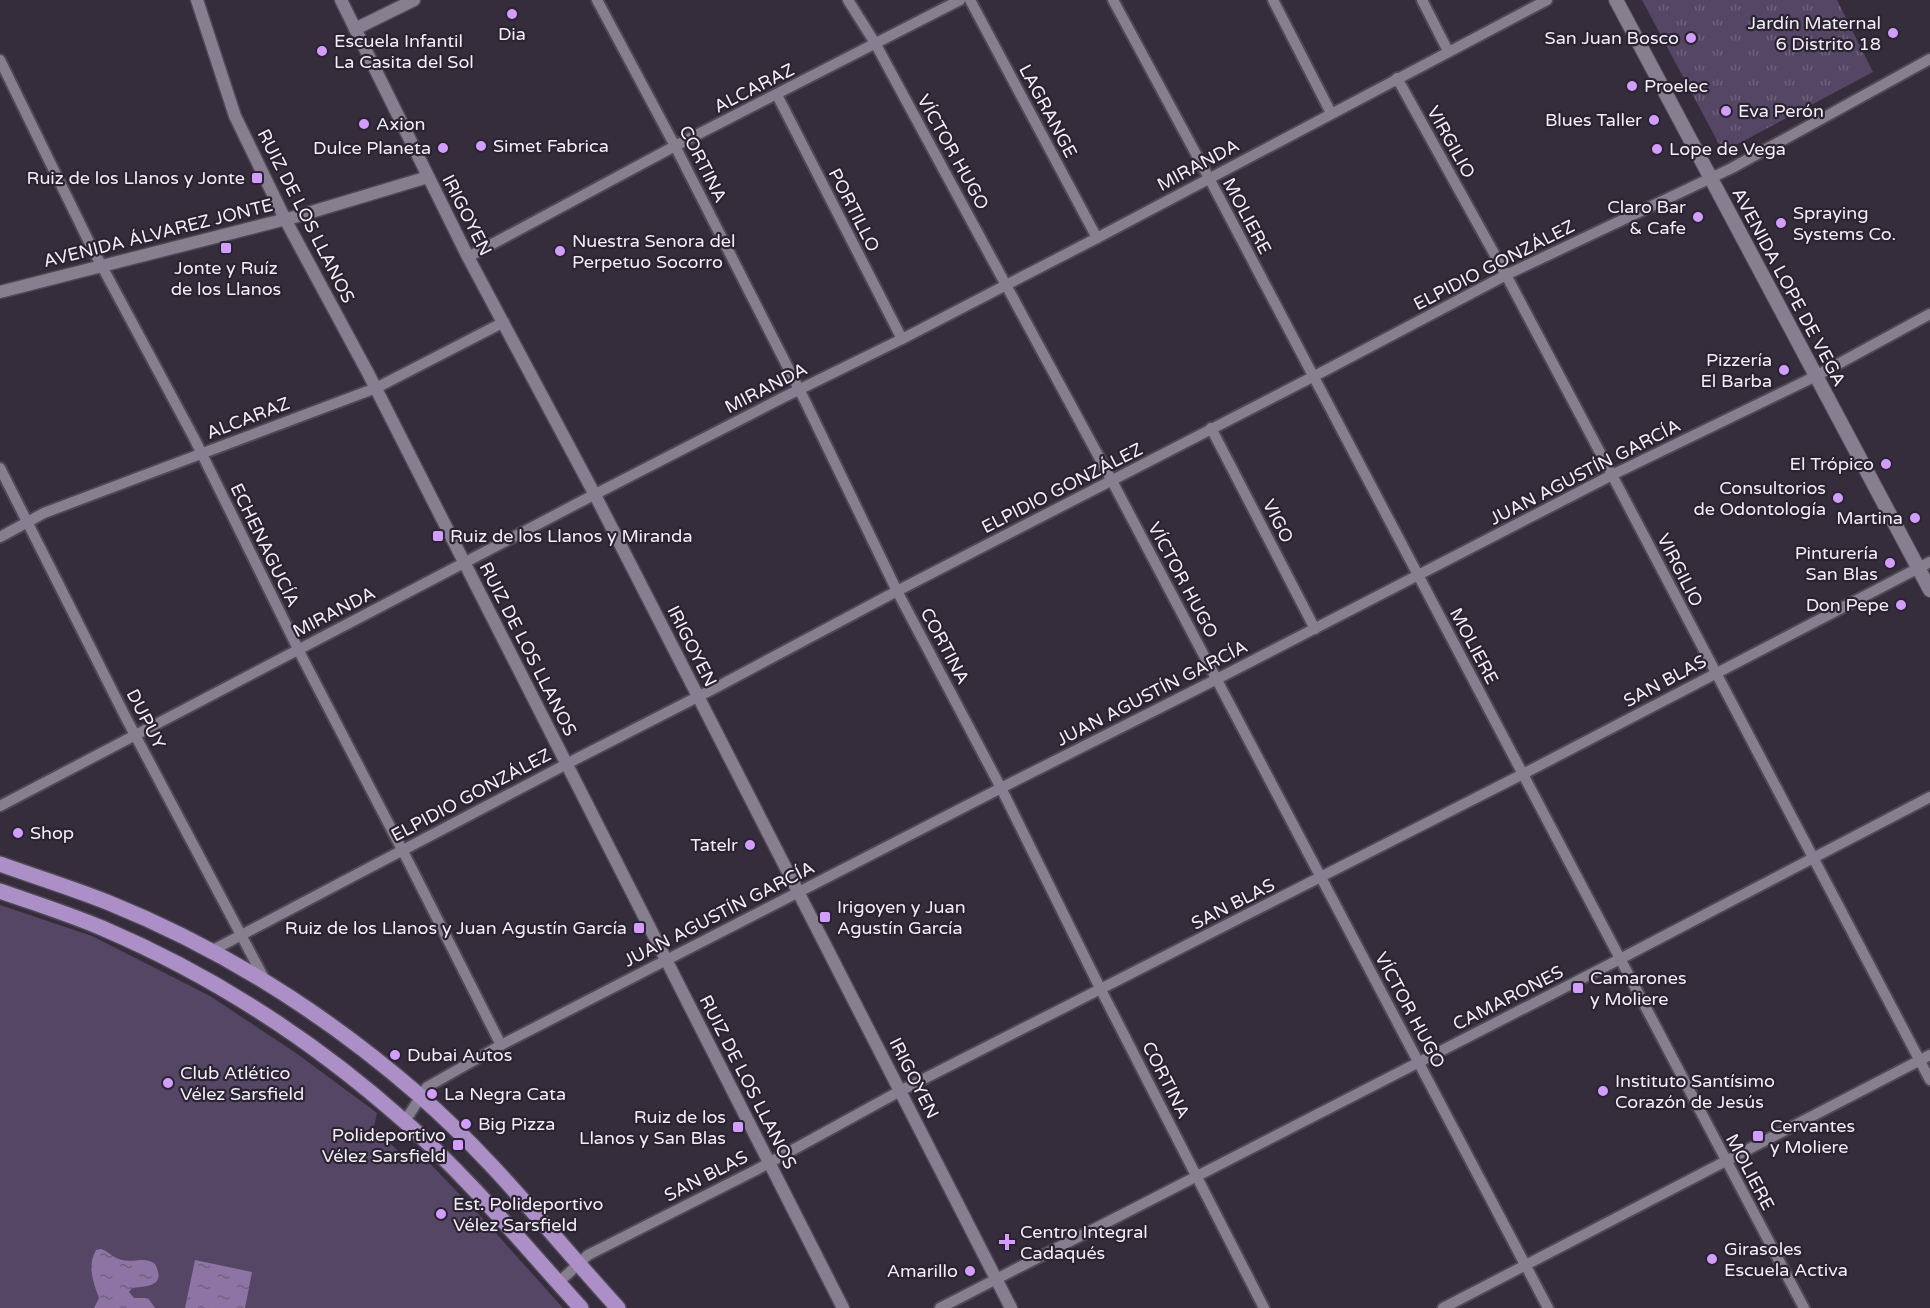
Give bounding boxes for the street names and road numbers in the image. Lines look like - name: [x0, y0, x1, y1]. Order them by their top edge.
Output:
- street label: ALCARAZ: [710, 58, 798, 118]
- street label: LAGRANGE: [1014, 61, 1082, 161]
- street label: VÍCTOR HUGO: [912, 91, 994, 213]
- street label: VIRGILIO: [1422, 102, 1480, 182]
- street label: CORTINA: [674, 122, 732, 206]
- street label: RUIZ DE LOS LLANOS: [253, 125, 359, 307]
- street label: MIRANDA: [1153, 134, 1243, 196]
- street label: PORTILLO: [824, 164, 884, 256]
- street label: IRIGOYEN: [437, 171, 497, 259]
- street label: MOLIERE: [1218, 174, 1276, 258]
- street label: AVENIDA LOPE DE VEGA: [1727, 184, 1851, 390]
- street label: AVENIDA ÁLVAREZ JONTE: [41, 194, 275, 272]
- street label: ELPIDIO GONZÁLEZ: [1410, 215, 1578, 315]
- street label: MIRANDA: [721, 358, 811, 418]
- street label: ALCARAZ: [203, 392, 293, 444]
- street label: JUAN AGUSTÍN GARCÍA: [1486, 414, 1684, 530]
- street label: ELPIDIO GONZÁLEZ: [978, 438, 1146, 538]
- street label: ECHENAGUCÍA: [226, 480, 304, 610]
- street label: VIGO: [1258, 496, 1298, 546]
- street label: VÍCTOR HUGO: [1143, 518, 1223, 642]
- street label: VIRGILIO: [1652, 530, 1708, 610]
- street label: RUIZ DE LOS LLANOS: [475, 558, 581, 740]
- street label: MIRANDA: [289, 582, 379, 642]
- street label: IRIGOYEN: [662, 602, 722, 690]
- street label: CORTINA: [916, 604, 974, 688]
- street label: MOLIERE: [1445, 604, 1503, 688]
- street label: JUAN AGUSTÍN GARCÍA: [1053, 635, 1251, 751]
- street label: SAN BLAS: [1620, 650, 1710, 712]
- street label: DUPUY: [122, 685, 171, 753]
- street label: ELPIDIO GONZÁLEZ: [387, 744, 555, 846]
- street label: JUAN AGUSTÍN GARCÍA: [620, 856, 818, 972]
- street label: SAN BLAS: [1188, 874, 1278, 934]
- street label: VÍCTOR HUGO: [1370, 948, 1450, 1072]
- street label: CAMARONES: [1449, 961, 1567, 1035]
- street label: RUIZ DE LOS LLANOS: [695, 991, 801, 1173]
- street label: IRIGOYEN: [884, 1034, 944, 1122]
- street label: CORTINA: [1137, 1038, 1195, 1122]
- street label: MOLIERE: [1721, 1130, 1779, 1214]
- street label: SAN BLAS: [661, 1146, 751, 1206]

